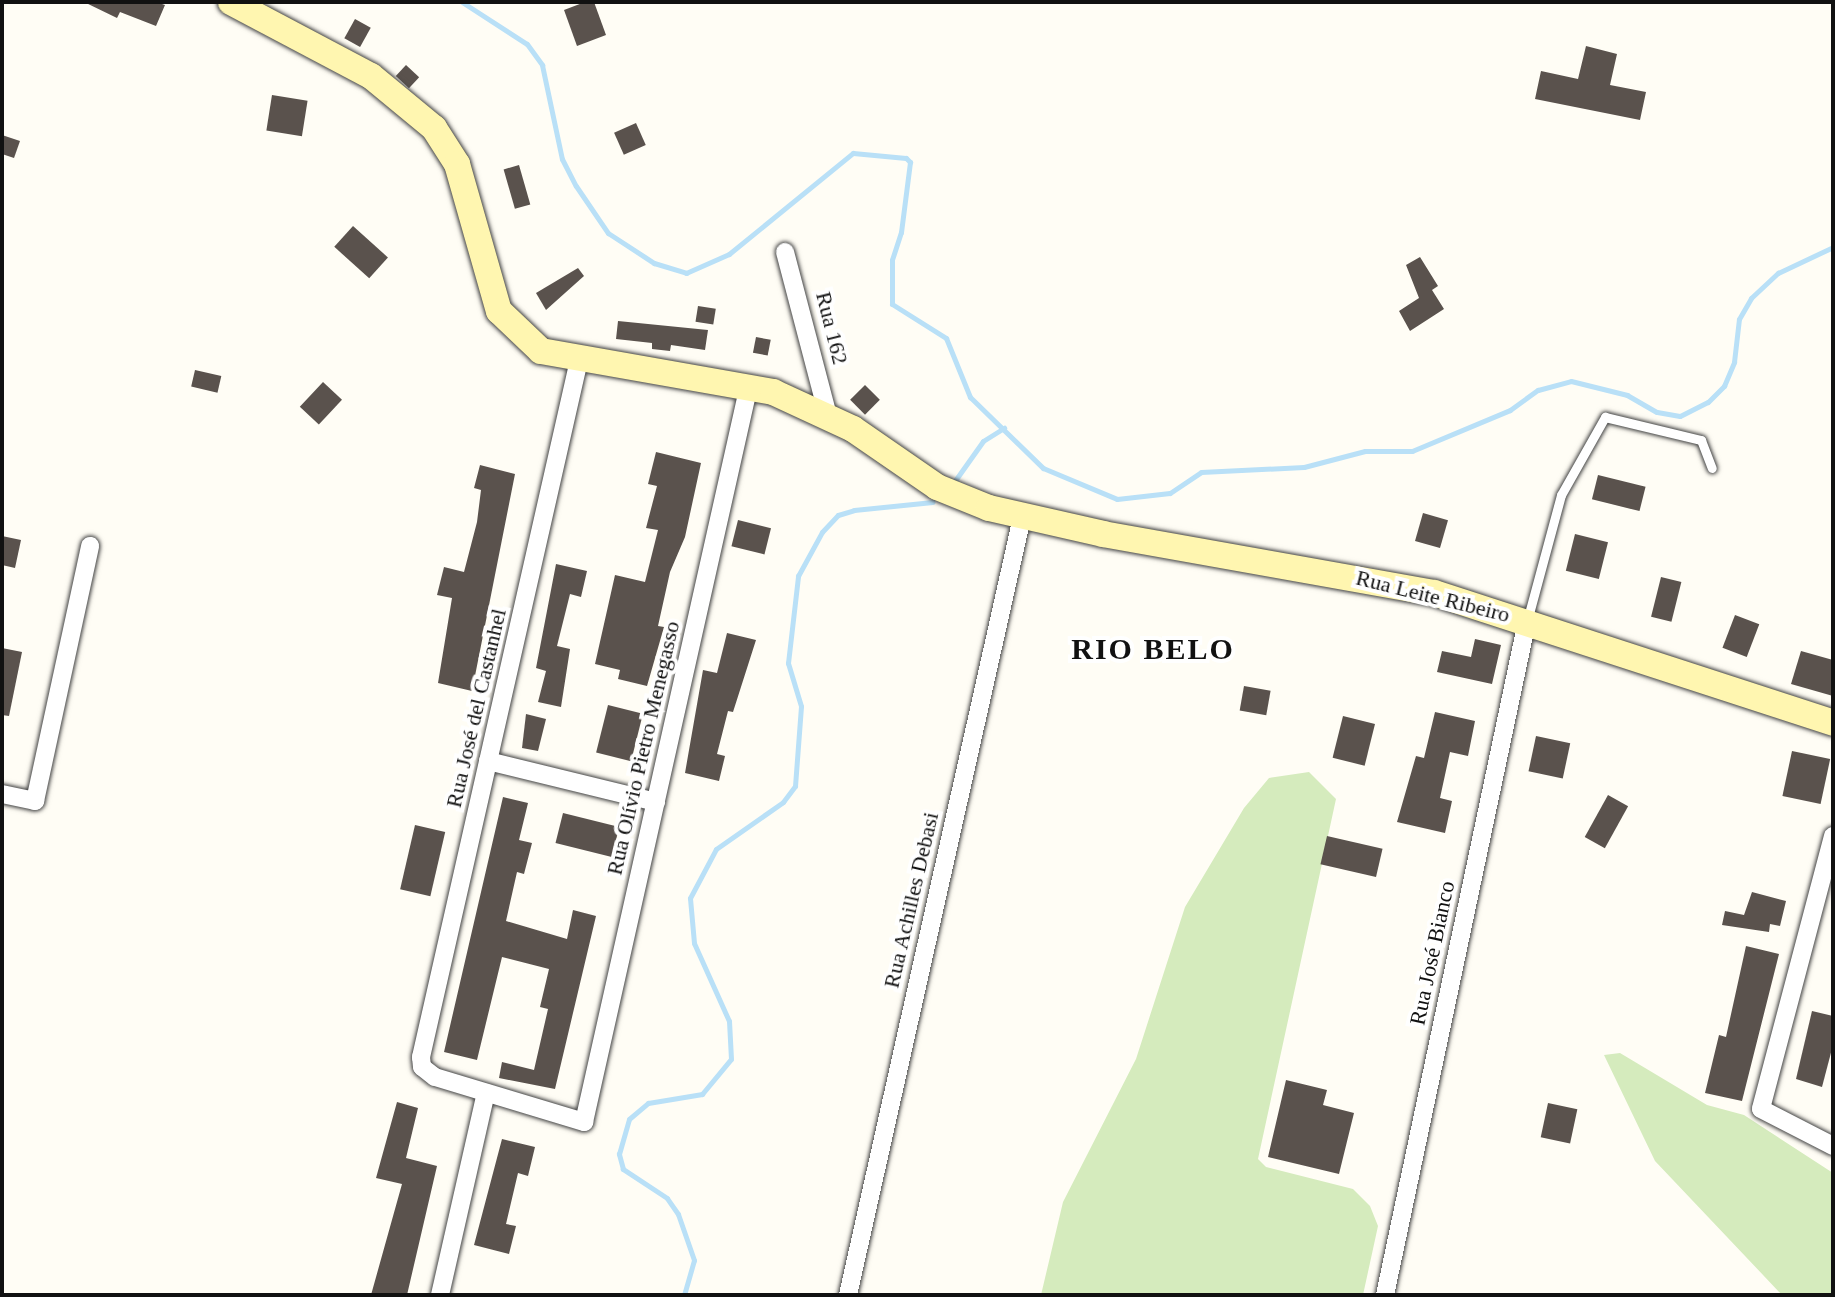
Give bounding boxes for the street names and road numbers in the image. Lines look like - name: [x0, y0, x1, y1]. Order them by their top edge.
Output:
- street label: Rua 162: [810, 289, 854, 367]
- street label: Rua Leite Ribeiro: [1353, 564, 1513, 628]
- street label: Rua José del Castanhel: [440, 606, 512, 810]
- street label: Rua Olívio Pietro Menegasso: [601, 619, 685, 877]
- street label: Rua Achilles Debasi: [878, 809, 944, 991]
- street label: Rua José Bianco: [1404, 879, 1460, 1027]

